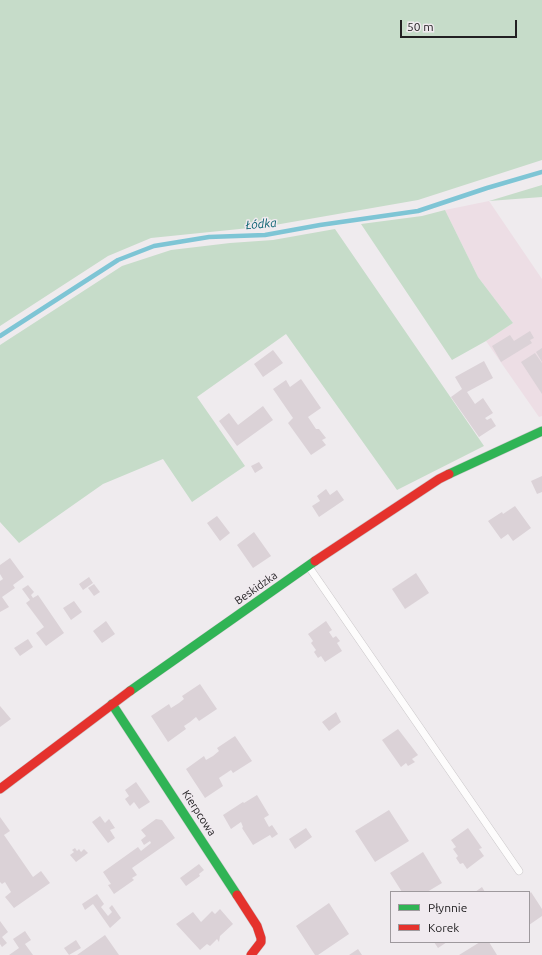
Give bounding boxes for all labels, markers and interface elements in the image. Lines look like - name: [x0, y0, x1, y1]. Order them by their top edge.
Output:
- scale bar: [402, 12, 519, 38]
- text: 50 m: [407, 20, 434, 33]
- water label: Łódka: [245, 215, 277, 233]
- street label: Beskidzka: [232, 569, 280, 607]
- street label: Kierpcowa: [179, 788, 219, 838]
- legend: [390, 891, 530, 943]
- text: Płynnie: [428, 901, 467, 914]
- text: Korek: [428, 921, 459, 934]

